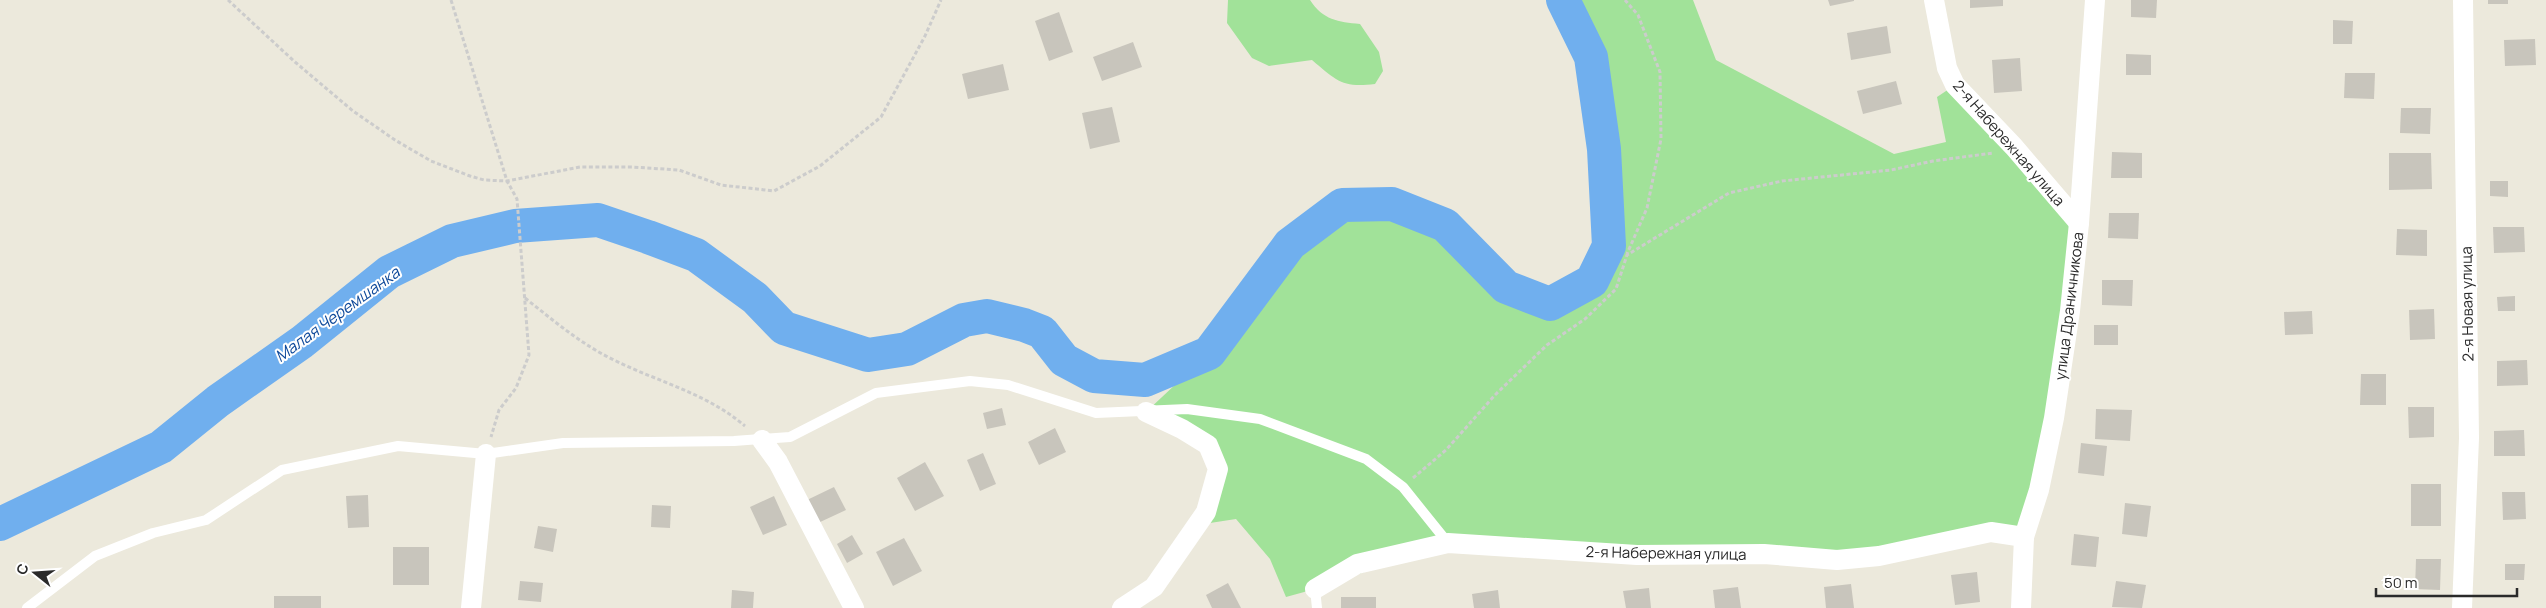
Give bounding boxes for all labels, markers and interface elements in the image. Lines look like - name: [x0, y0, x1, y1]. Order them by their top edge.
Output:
- street label: 2-я Набережная улица: [1948, 75, 2070, 211]
- street label: улица Драничникова: [2049, 231, 2089, 381]
- street label: 2-я Новая улица: [2455, 246, 2479, 362]
- water label: Малая Черемшанка: [270, 261, 405, 367]
- street label: 2-я Набережная улица: [1585, 541, 1747, 565]
- north arrow: [10, 548, 60, 598]
- text: С: [11, 561, 33, 577]
- scale bar: [2376, 566, 2517, 598]
- text: 50 m: [2384, 572, 2418, 593]

